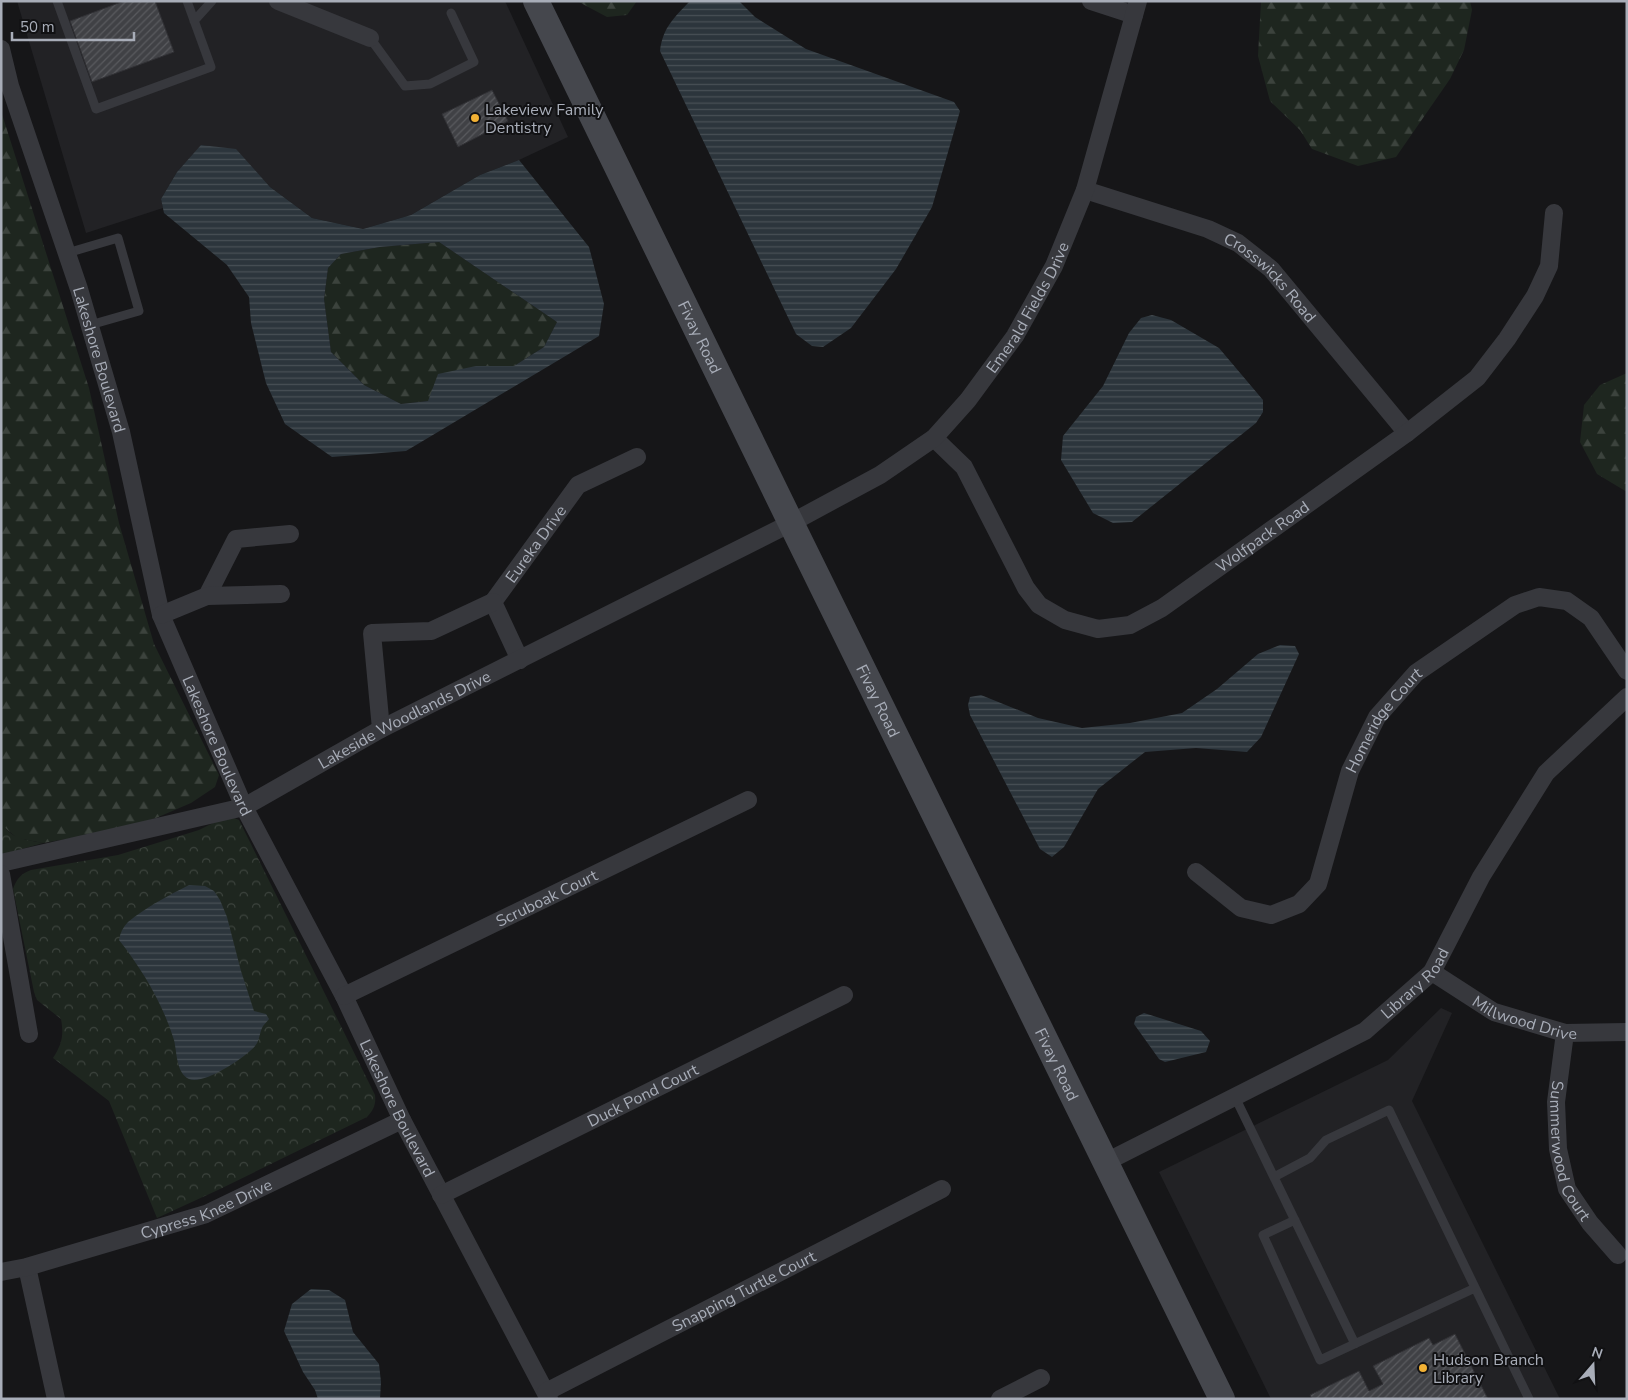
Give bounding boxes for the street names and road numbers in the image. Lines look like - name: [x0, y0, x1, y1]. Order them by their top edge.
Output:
- street label: Crosswicks Road: [1220, 228, 1321, 327]
- street label: Emerald Fields Drive: [981, 239, 1075, 378]
- street label: Lakeshore Boulevard: [67, 284, 131, 435]
- street label: Fivay Road: [672, 297, 726, 378]
- street label: Wolfpack Road: [1212, 496, 1314, 578]
- street label: Eureka Drive: [501, 501, 572, 588]
- street label: Fivay Road: [850, 661, 905, 741]
- street label: Homeridge Court: [1341, 662, 1427, 777]
- street label: Lakeside Woodlands Drive: [314, 666, 495, 775]
- street label: Lakeshore Boulevard: [176, 672, 257, 820]
- street label: Scruboak Court: [492, 864, 602, 933]
- street label: Library Road: [1376, 944, 1455, 1024]
- street label: Millwood Drive: [1468, 991, 1577, 1046]
- street label: Fivay Road: [1029, 1024, 1084, 1105]
- street label: Lakeshore Boulevard: [354, 1036, 440, 1181]
- street label: Duck Pond Court: [584, 1059, 703, 1133]
- street label: Summerwood Court: [1544, 1079, 1596, 1226]
- street label: Cypress Knee Drive: [138, 1174, 276, 1245]
- street label: Snapping Turtle Court: [668, 1245, 820, 1338]

